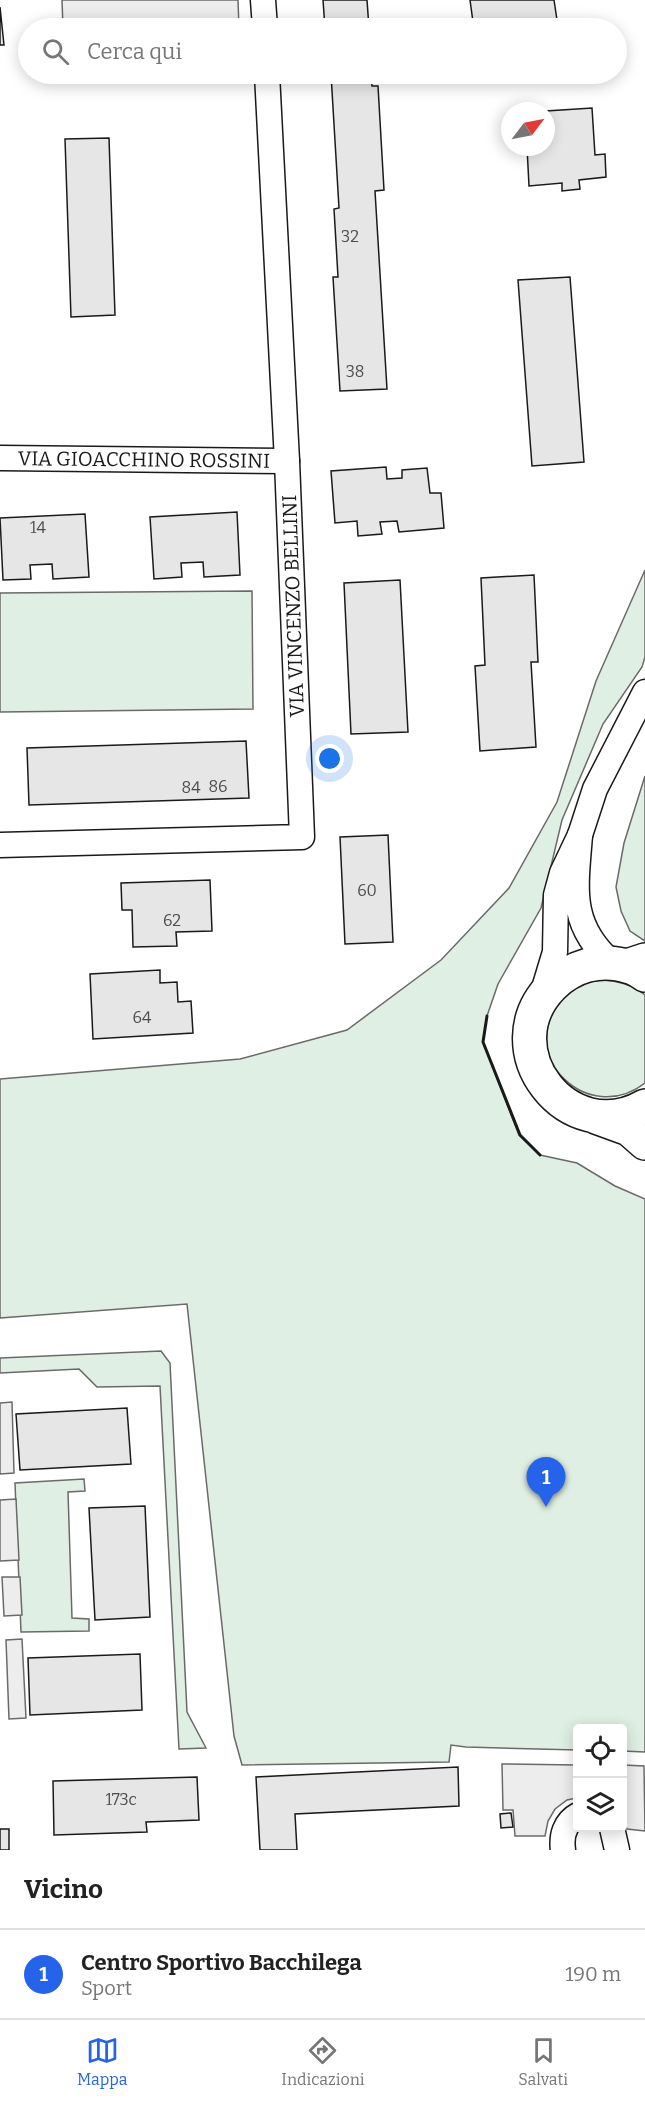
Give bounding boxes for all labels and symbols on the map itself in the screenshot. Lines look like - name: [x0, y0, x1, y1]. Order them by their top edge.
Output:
- north arrow: [501, 102, 555, 156]
- house number: 32: [341, 227, 359, 246]
- house number: 38: [346, 362, 364, 381]
- street label: VIA GIOACCHINO ROSSINI: [18, 446, 270, 473]
- street label: VIA VINCENZO BELLINI: [277, 494, 309, 718]
- house number: 14: [30, 518, 47, 537]
- your location: [315, 744, 344, 773]
- house number: 86: [208, 777, 228, 796]
- house number: 84: [182, 778, 201, 797]
- house number: 60: [357, 881, 377, 900]
- house number: 62: [163, 911, 181, 930]
- house number: 64: [133, 1008, 152, 1027]
- pin: 1: [526, 1458, 566, 1507]
- house number: 173c: [105, 1790, 137, 1809]

